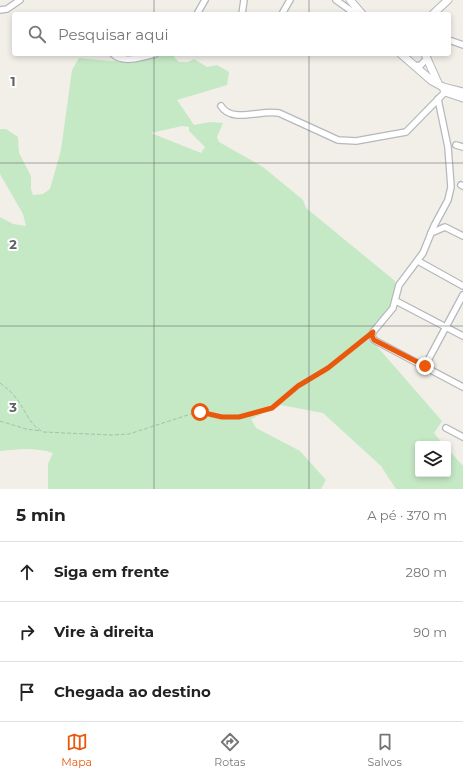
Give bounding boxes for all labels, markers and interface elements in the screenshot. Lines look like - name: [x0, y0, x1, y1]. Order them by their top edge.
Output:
- search box: [12, 12, 451, 56]
- icon: search: [26, 23, 48, 45]
- text: Pesquisar aqui: [58, 25, 169, 44]
- text: 1: [10, 73, 16, 89]
- text: 2: [9, 236, 17, 252]
- route end: [416, 357, 434, 375]
- text: 3: [8, 399, 17, 415]
- route start: [191, 403, 209, 421]
- map controls: [415, 441, 451, 477]
- button: layers: [415, 441, 451, 477]
- text: 5 min: [16, 505, 66, 525]
- text: A pé · 370 m: [367, 507, 447, 523]
- icon: ahead: [16, 561, 38, 583]
- text: Siga em frente: [54, 562, 169, 581]
- text: 280 m: [406, 564, 447, 580]
- icon: right: [16, 621, 38, 643]
- text: Vire à direita: [54, 622, 154, 641]
- text: 90 m: [413, 624, 447, 640]
- icon: arrive: [16, 681, 38, 703]
- text: Chegada ao destino: [54, 682, 211, 701]
- tab: Mapa: [61, 731, 92, 769]
- tab: Rotas: [214, 731, 245, 769]
- tab: Salvos: [368, 731, 402, 769]

